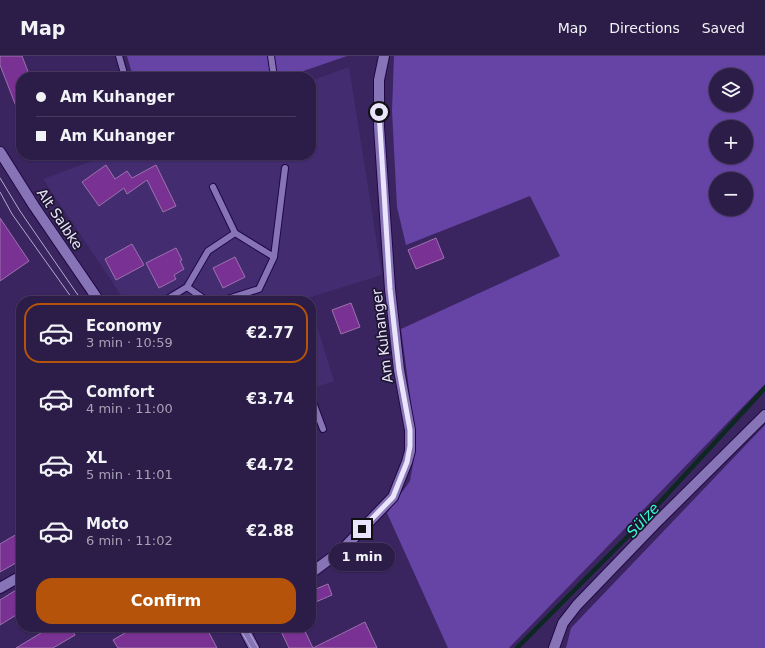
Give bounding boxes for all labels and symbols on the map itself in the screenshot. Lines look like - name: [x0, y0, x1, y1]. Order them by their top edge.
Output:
- route start: [370, 103, 388, 121]
- street label: Alt Salbke: [34, 186, 86, 252]
- street label: Am Kuhanger: [368, 288, 396, 384]
- water label: Sülze: [623, 499, 663, 541]
- route end: [353, 520, 371, 538]
- callout: 1 min: [329, 543, 395, 571]

